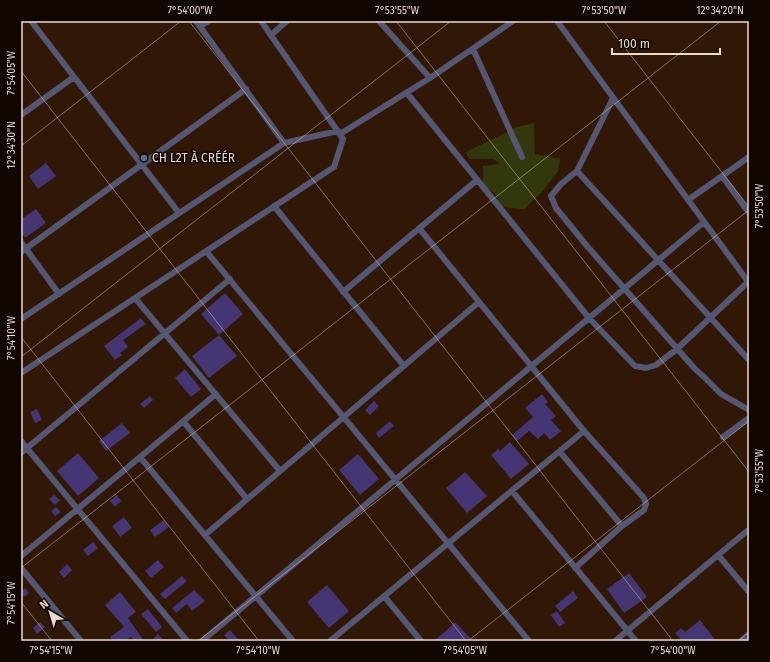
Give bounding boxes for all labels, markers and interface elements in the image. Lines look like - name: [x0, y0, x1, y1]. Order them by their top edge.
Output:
- text: 7°54'00"W: [168, 5, 213, 17]
- text: 7°53'55"W: [375, 5, 420, 17]
- text: 7°53'50"W: [582, 5, 627, 17]
- text: 12°34'20"N: [696, 5, 744, 17]
- scale bar: [612, 30, 720, 56]
- text: 100 m: [618, 37, 650, 51]
- text: 7°54'05"W: [6, 50, 18, 95]
- text: 12°34'30"N: [6, 121, 18, 169]
- place label: CH L2T À CRÉÉR: [152, 150, 235, 165]
- marker: CH L2T À CRÉÉR: [139, 153, 149, 163]
- text: 7°53'50"W: [754, 183, 766, 228]
- text: 7°54'10"W: [6, 315, 18, 360]
- text: 7°53'55"W: [754, 448, 766, 493]
- text: 7°54'15"W: [6, 581, 18, 625]
- north arrow: [30, 592, 70, 632]
- text: N: [37, 597, 51, 612]
- text: 7°54'15"W: [29, 645, 73, 657]
- text: 7°54'10"W: [236, 645, 281, 657]
- text: 7°54'05"W: [443, 645, 488, 657]
- text: 7°54'00"W: [651, 645, 696, 657]

